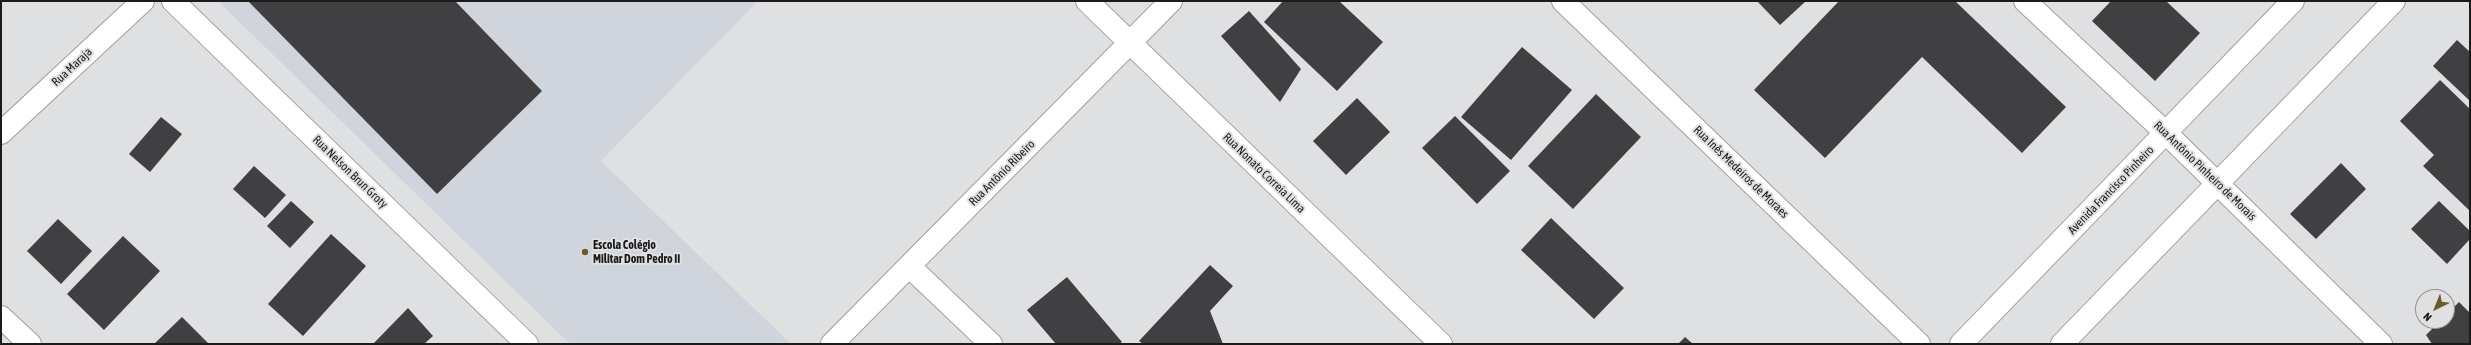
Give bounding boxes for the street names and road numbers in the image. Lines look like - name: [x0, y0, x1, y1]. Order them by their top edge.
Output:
- street label: Rua Maraja: [49, 45, 95, 89]
- street label: Rua Antônio Pinheiro de Morais: [2151, 118, 2259, 224]
- street label: Rua Inês Medeiros de Moraes: [1690, 123, 1792, 221]
- street label: Rua Nonato Correia Lima: [1220, 130, 1308, 216]
- street label: Rua Nelson Brun Groty: [310, 133, 390, 211]
- street label: Rua Antônio Ribeiro: [966, 137, 1038, 209]
- street label: Avenida Francisco Pinheiro: [2065, 143, 2157, 237]

